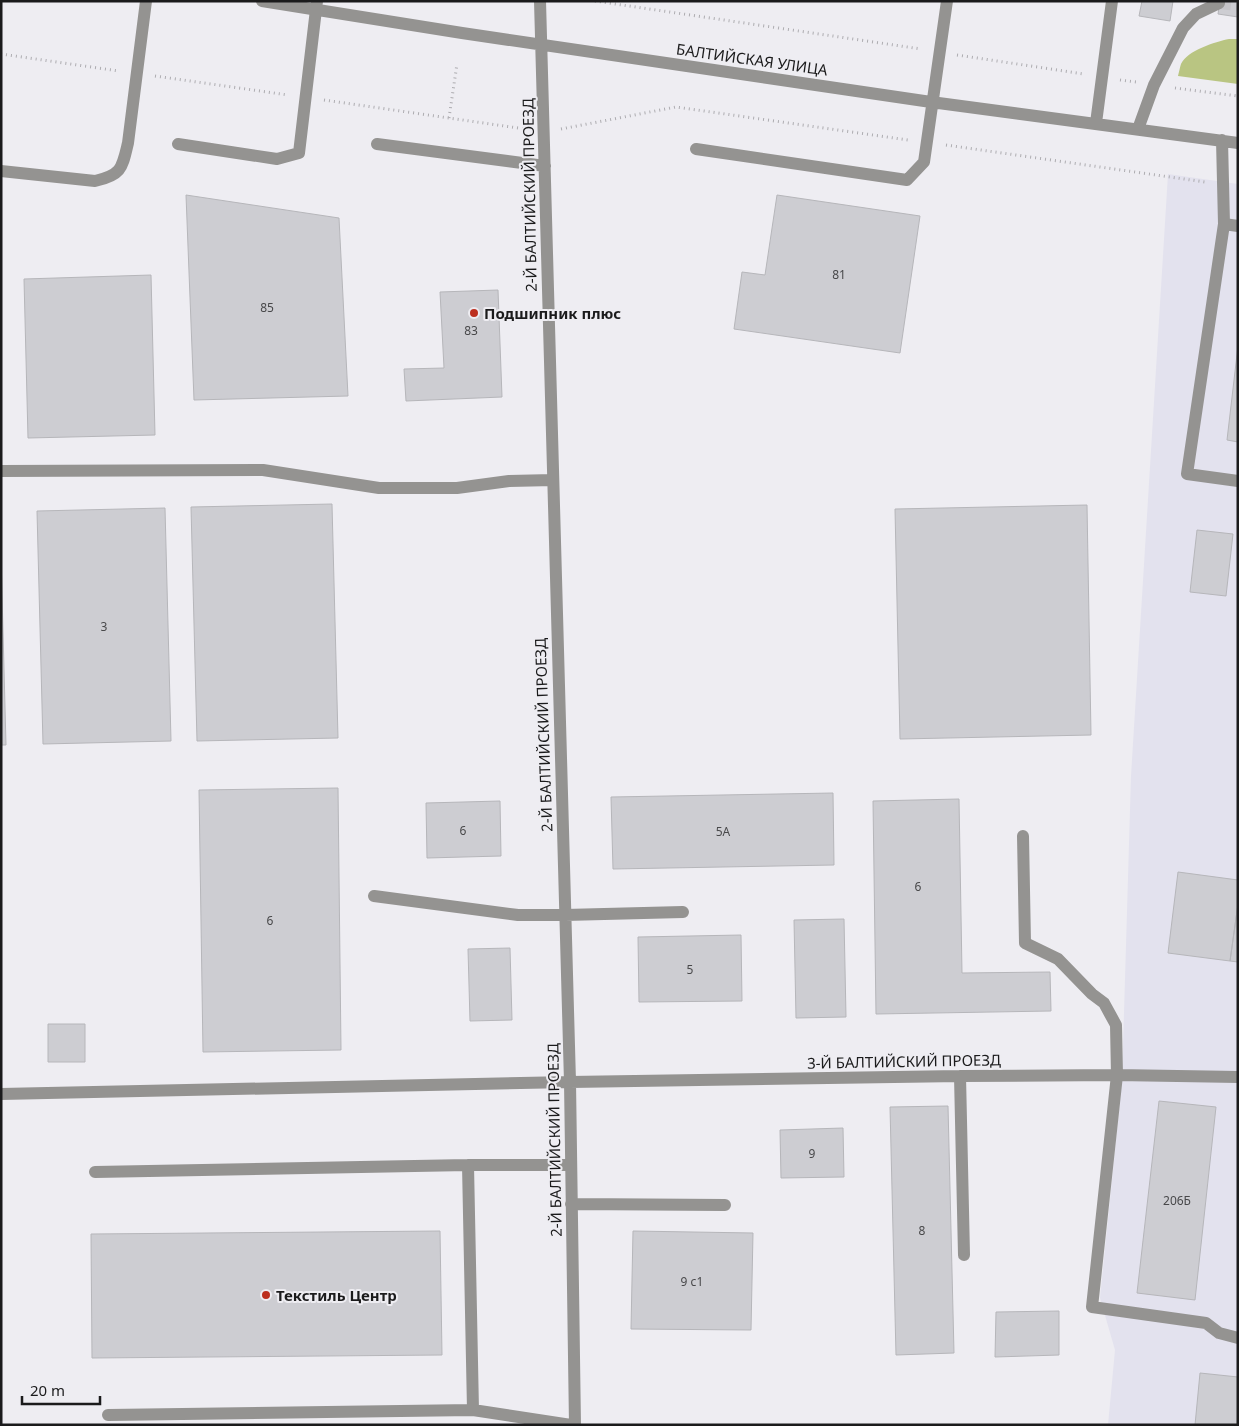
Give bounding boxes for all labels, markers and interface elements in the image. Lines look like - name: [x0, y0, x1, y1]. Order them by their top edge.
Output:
- street label: БАЛТИЙСКАЯ УЛИЦА: [675, 38, 829, 80]
- street label: 2-Й БАЛТИЙСКИЙ ПРОЕЗД: [517, 98, 541, 292]
- house number: 81: [832, 266, 846, 283]
- house number: 85: [260, 299, 274, 316]
- place label: Подшипник плюс: [484, 303, 621, 323]
- marker: Подшипник плюс: [468, 307, 480, 319]
- house number: 83: [464, 322, 478, 339]
- house number: 3: [101, 618, 108, 635]
- street label: 2-Й БАЛТИЙСКИЙ ПРОЕЗД: [530, 638, 556, 832]
- house number: 6: [460, 822, 467, 839]
- house number: 5А: [716, 823, 731, 840]
- house number: 6: [915, 878, 922, 895]
- house number: 6: [267, 912, 274, 929]
- house number: 5: [687, 961, 694, 978]
- street label: 2-Й БАЛТИЙСКИЙ ПРОЕЗД: [542, 1043, 566, 1237]
- street label: 3-Й БАЛТИЙСКИЙ ПРОЕЗД: [807, 1049, 1001, 1073]
- house number: 9: [809, 1145, 816, 1162]
- house number: 206Б: [1163, 1192, 1191, 1209]
- house number: 8: [919, 1222, 926, 1239]
- house number: 9 с1: [681, 1273, 703, 1290]
- place label: Текстиль Центр: [276, 1285, 397, 1305]
- marker: Текстиль Центр: [260, 1289, 272, 1301]
- scale bar: [22, 1374, 100, 1406]
- text: 20 m: [30, 1380, 65, 1400]

